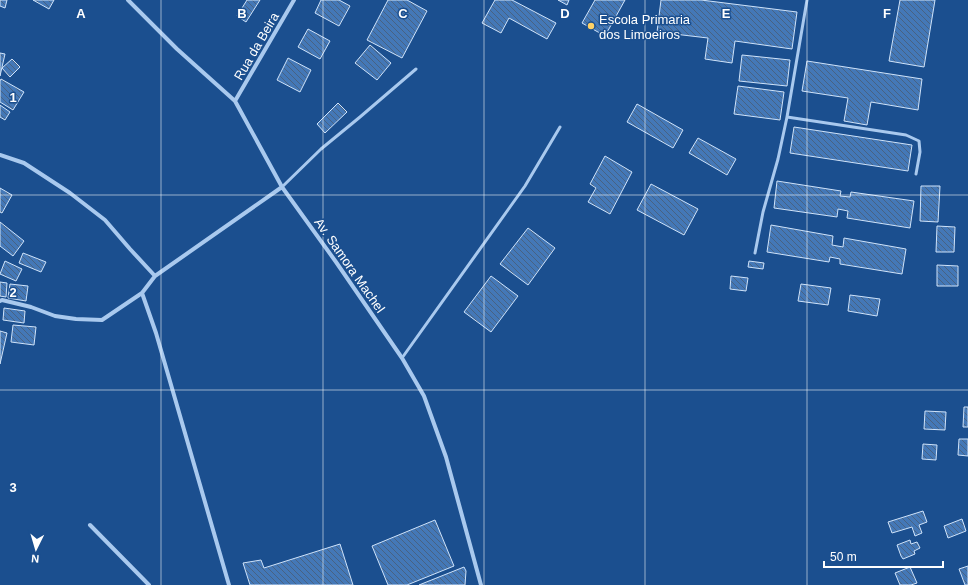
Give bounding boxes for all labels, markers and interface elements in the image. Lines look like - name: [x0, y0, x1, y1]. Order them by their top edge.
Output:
- text: A: [76, 6, 86, 21]
- text: C: [398, 6, 408, 21]
- text: D: [560, 6, 570, 21]
- text: E: [722, 6, 731, 21]
- text: F: [883, 6, 891, 21]
- street label: Rua da Beira: [230, 9, 282, 83]
- place label: Escola Primaria dos Limoeiros: [599, 12, 691, 42]
- marker: Escola Primaria dos Limoeiros: [586, 21, 596, 31]
- text: 1: [9, 90, 17, 105]
- street label: Av. Samora Machel: [311, 215, 388, 316]
- text: 2: [9, 285, 17, 300]
- text: 3: [9, 480, 17, 495]
- north arrow: [16, 529, 56, 569]
- scale bar: [824, 543, 943, 569]
- text: 50 m: [830, 550, 857, 564]
- text: N: [31, 553, 40, 565]

